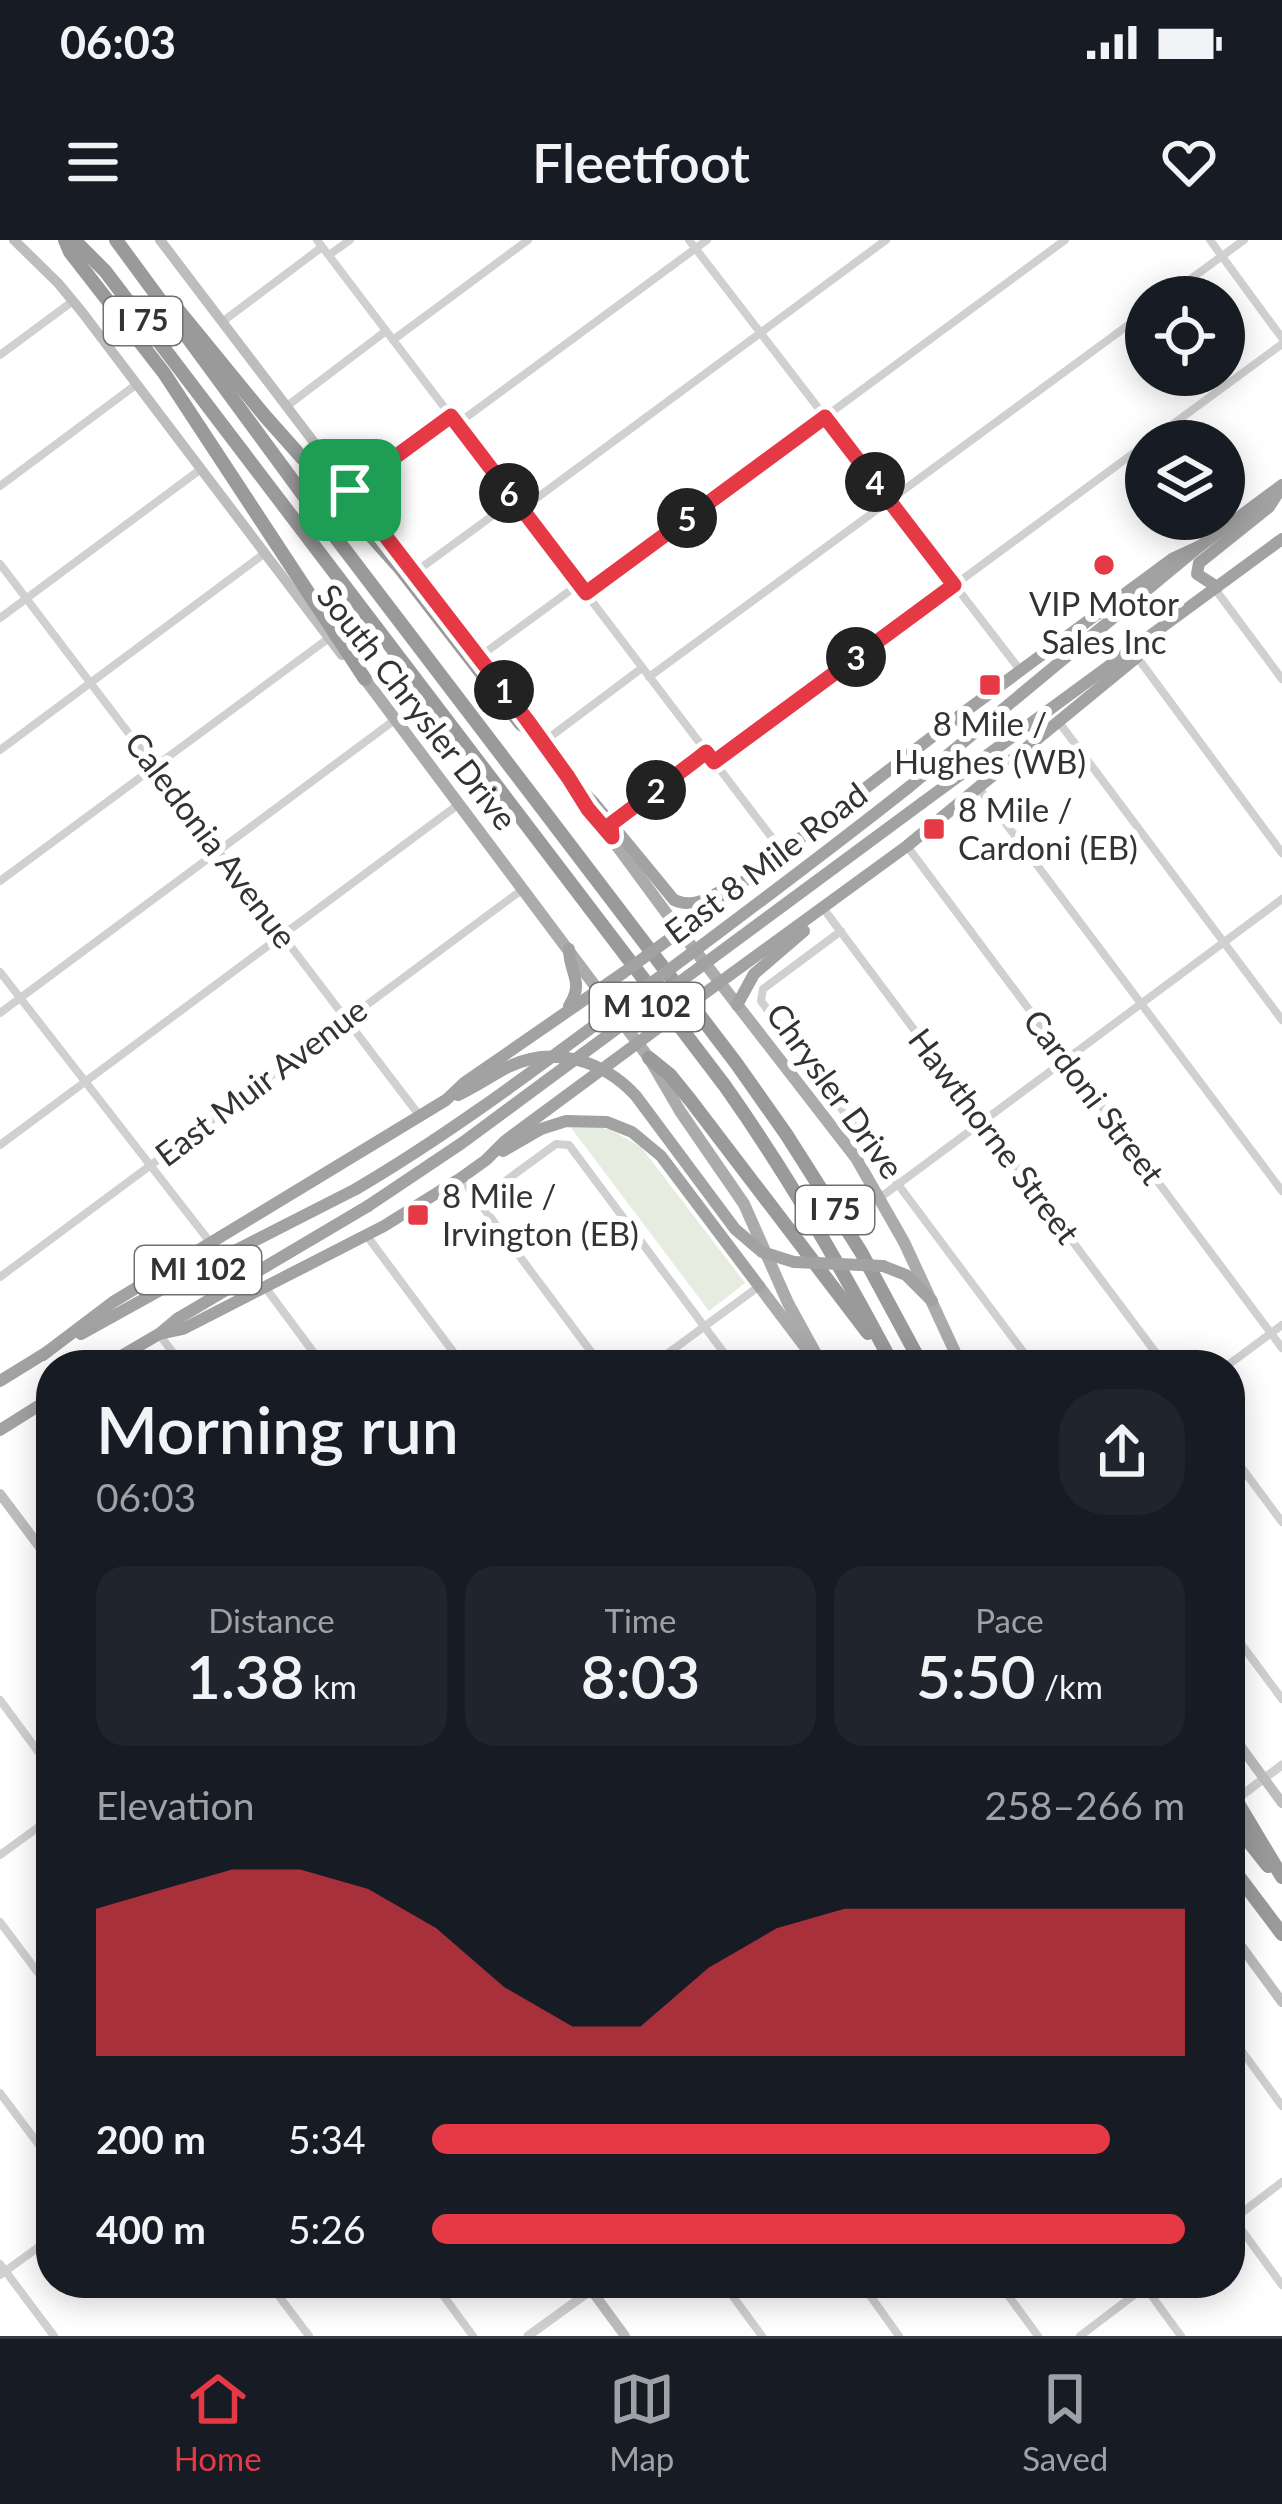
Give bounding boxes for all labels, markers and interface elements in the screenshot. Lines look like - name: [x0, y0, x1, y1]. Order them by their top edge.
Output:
- text: 06:03: [60, 15, 176, 69]
- icon: menu: [60, 129, 126, 195]
- icon: heart: [1156, 129, 1222, 195]
- text: Fleetfoot: [532, 130, 750, 195]
- map controls: [1125, 276, 1245, 540]
- button: locate: [1125, 276, 1245, 396]
- road number: I 75: [104, 297, 182, 345]
- button: layers: [1125, 420, 1245, 540]
- pin: [299, 439, 401, 541]
- pin: 4: [845, 452, 905, 512]
- icon: arrive: [317, 457, 383, 523]
- text: 4: [865, 462, 885, 502]
- pin: 6: [479, 463, 539, 523]
- text: 6: [499, 473, 519, 513]
- pin: 5: [657, 488, 717, 548]
- text: 5: [677, 498, 697, 538]
- marker: VIP Motor Sales Inc: [1091, 552, 1117, 578]
- street label: South Chrysler Drive: [309, 576, 526, 837]
- place label: VIP Motor Sales Inc: [1029, 583, 1179, 661]
- pin: 3: [826, 627, 886, 687]
- text: 3: [846, 637, 866, 677]
- pin: 1: [474, 660, 534, 720]
- text: 1: [494, 670, 514, 710]
- marker: 8 Mile / Hughes (WB): [977, 672, 1003, 698]
- place label: 8 Mile / Hughes (WB): [894, 703, 1086, 781]
- street label: Caledonia Avenue: [118, 723, 306, 955]
- pin: 2: [626, 760, 686, 820]
- text: 2: [646, 770, 666, 810]
- street label: East 8 Mile Road: [656, 773, 874, 951]
- place label: 8 Mile / Cardoni (EB): [958, 789, 1138, 867]
- marker: 8 Mile / Cardoni (EB): [921, 816, 947, 842]
- road number: M 102: [590, 983, 704, 1031]
- street label: East Muir Avenue: [147, 989, 374, 1174]
- street label: Chrysler Drive: [759, 995, 913, 1186]
- street label: Cardoni Street: [1016, 1001, 1174, 1192]
- street label: Hawthorne Street: [901, 1020, 1089, 1251]
- place label: 8 Mile / Irvington (EB): [442, 1175, 639, 1253]
- road number: I 75: [796, 1186, 874, 1234]
- marker: 8 Mile / Irvington (EB): [405, 1202, 431, 1228]
- road number: MI 102: [135, 1246, 261, 1294]
- text: Morning run: [96, 1389, 459, 1468]
- button: share: [1059, 1389, 1185, 1515]
- text: 06:03: [96, 1474, 196, 1520]
- text: Distance: [208, 1600, 335, 1640]
- text: Time: [605, 1600, 676, 1640]
- text: Pace: [975, 1600, 1044, 1640]
- text: 1.38: [186, 1640, 305, 1712]
- text: 8:03: [581, 1640, 700, 1712]
- text: 5:50: [916, 1640, 1036, 1712]
- text: km: [305, 1666, 357, 1706]
- text: /km: [1036, 1666, 1103, 1706]
- text: Elevation: [96, 1782, 254, 1828]
- text: 258–266 m: [985, 1782, 1185, 1828]
- text: 200 m: [96, 2116, 206, 2162]
- text: 5:34: [288, 2116, 366, 2162]
- text: 400 m: [96, 2206, 206, 2252]
- text: 5:26: [288, 2206, 366, 2252]
- tab: Home: [174, 2366, 262, 2478]
- tab: Map: [609, 2366, 675, 2478]
- tab: Saved: [1022, 2366, 1108, 2478]

